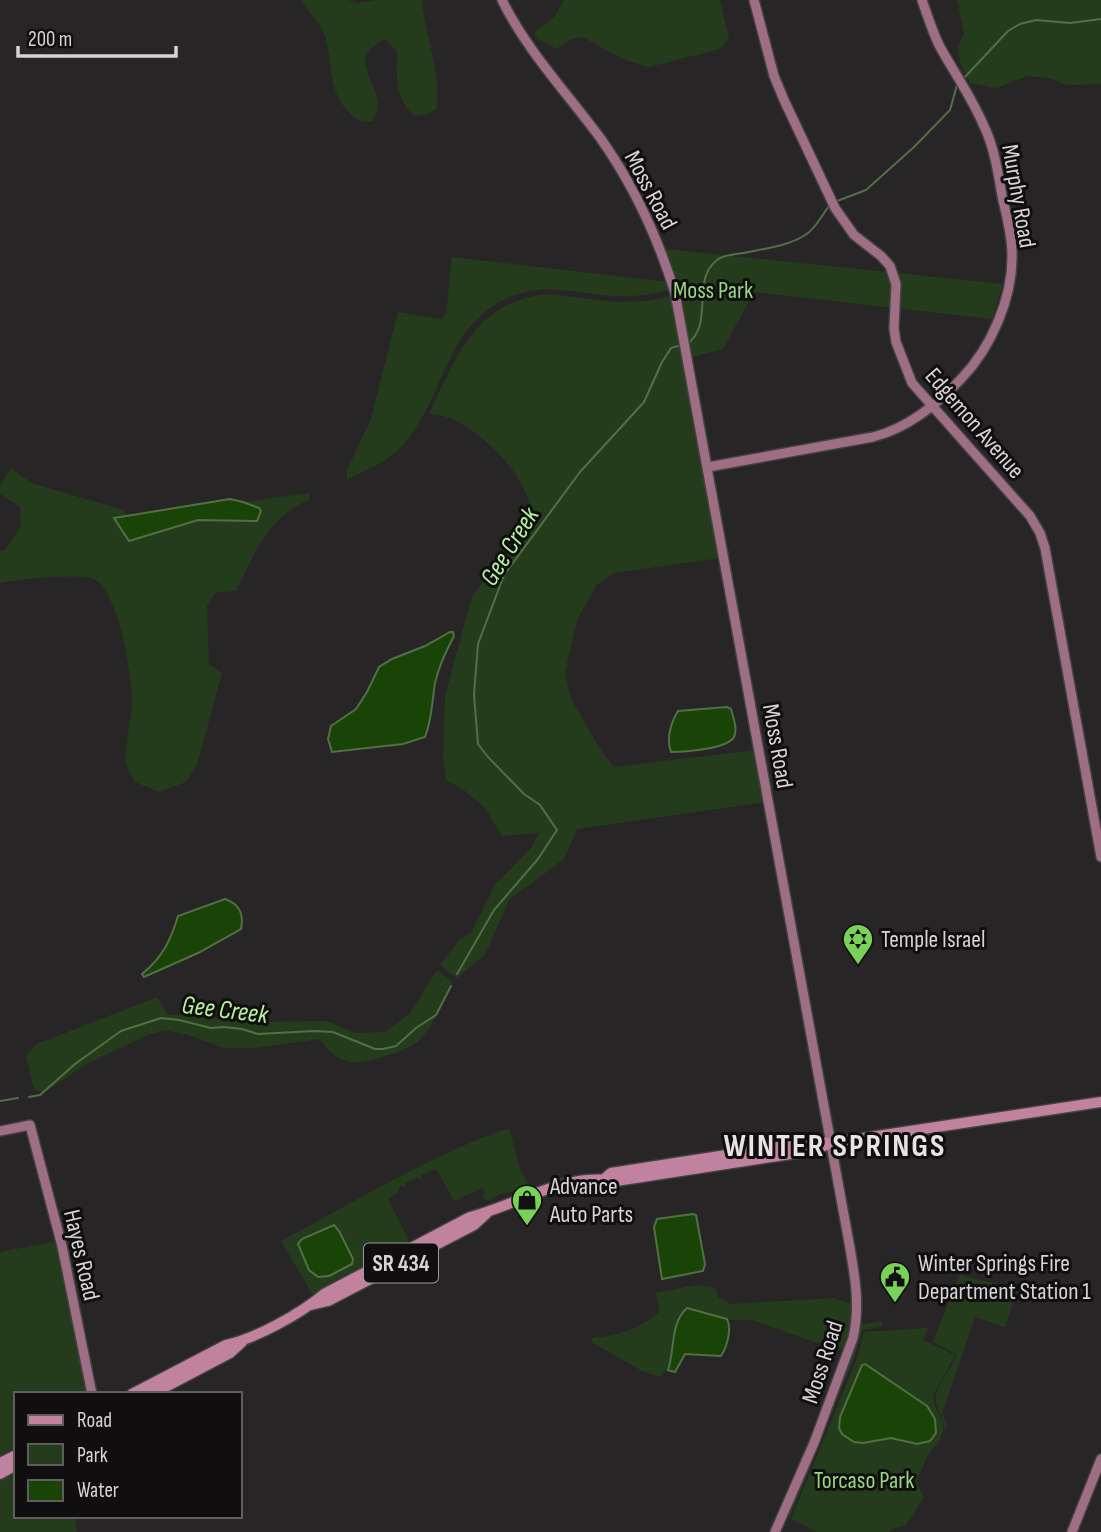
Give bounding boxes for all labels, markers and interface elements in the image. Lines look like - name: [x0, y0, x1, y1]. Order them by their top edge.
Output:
- scale bar: [18, 14, 175, 58]
- text: 200 m: [28, 27, 72, 52]
- street label: Murphy Road: [995, 142, 1042, 250]
- street label: Moss Road: [618, 146, 683, 235]
- park label: Moss Park: [673, 276, 753, 305]
- street label: Edgemon Avenue: [919, 362, 1031, 485]
- water label: Gee Creek: [474, 501, 547, 592]
- street label: Moss Road: [756, 702, 799, 790]
- synagogue icon: Temple Israel: [841, 922, 875, 966]
- place label: Temple Israel: [881, 925, 985, 954]
- water label: Gee Creek: [180, 990, 271, 1031]
- district label: WINTER SPRINGS: [724, 1127, 946, 1166]
- place label: Advance Auto Parts: [549, 1172, 633, 1229]
- shop icon: Advance Auto Parts: [510, 1183, 544, 1227]
- street label: Hayes Road: [57, 1207, 106, 1303]
- road number: SR 434: [364, 1244, 438, 1282]
- place label: Winter Springs Fire Department Station 1: [918, 1249, 1091, 1306]
- public building icon: Winter Springs Fire Department Station 1: [878, 1260, 912, 1304]
- street label: Moss Road: [796, 1317, 849, 1407]
- legend: [14, 1392, 242, 1518]
- text: Road: [77, 1408, 112, 1433]
- text: Park: [77, 1443, 108, 1468]
- park label: Torcaso Park: [814, 1466, 914, 1495]
- text: Water: [77, 1478, 119, 1503]

